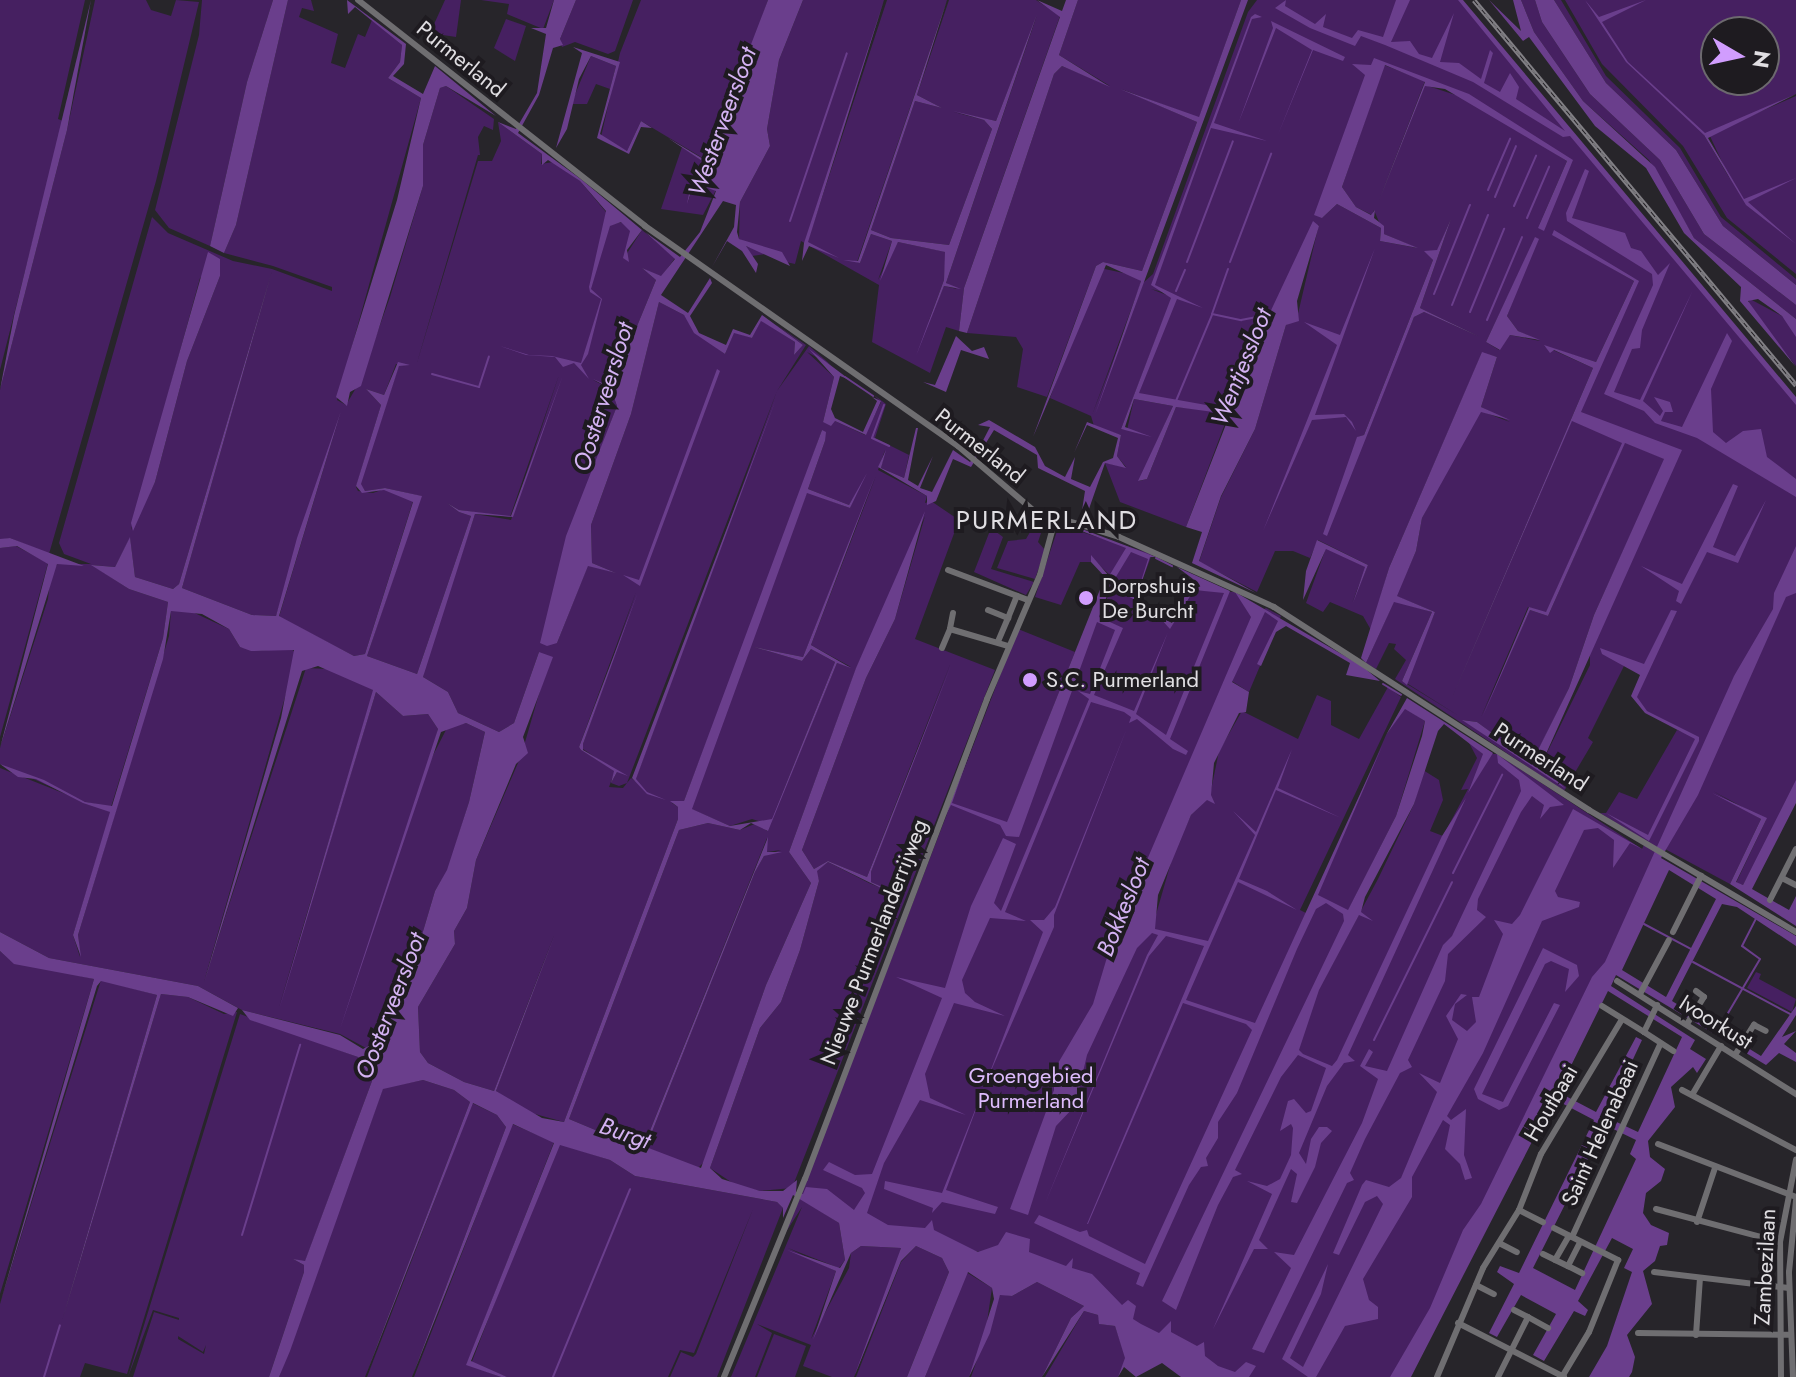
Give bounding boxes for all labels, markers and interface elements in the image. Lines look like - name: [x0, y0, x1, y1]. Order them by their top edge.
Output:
- street label: Purmerland: [411, 15, 511, 103]
- north arrow: [1700, 16, 1780, 96]
- water label: Westerveersloot: [682, 44, 762, 200]
- text: N: [1745, 48, 1779, 71]
- water label: Wentjessloot: [1204, 304, 1278, 430]
- water label: Oosterveersloot: [567, 319, 639, 475]
- street label: Purmerland: [930, 403, 1030, 489]
- district label: PURMERLAND: [956, 505, 1138, 537]
- place label: Dorpshuis De Burcht: [1102, 572, 1196, 624]
- marker: Dorpshuis De Burcht: [1077, 589, 1095, 607]
- place label: S.C. Purmerland: [1046, 667, 1199, 693]
- marker: S.C. Purmerland: [1021, 671, 1039, 689]
- street label: Purmerland: [1489, 717, 1593, 797]
- street label: Nieuwe Purmerlanderrijweg: [815, 816, 933, 1068]
- water label: Bokkesloot: [1090, 854, 1156, 960]
- water label: Oosterveersloot: [349, 929, 431, 1083]
- street label: Ivoorkust: [1674, 989, 1758, 1055]
- street label: Saint Helenabaai: [1556, 1056, 1644, 1210]
- street label: Houtbaai: [1519, 1060, 1583, 1146]
- park label: Groengebied Purmerland: [968, 1062, 1094, 1114]
- water label: Burgt: [596, 1111, 654, 1155]
- street label: Zambezilaan: [1749, 1208, 1781, 1326]

